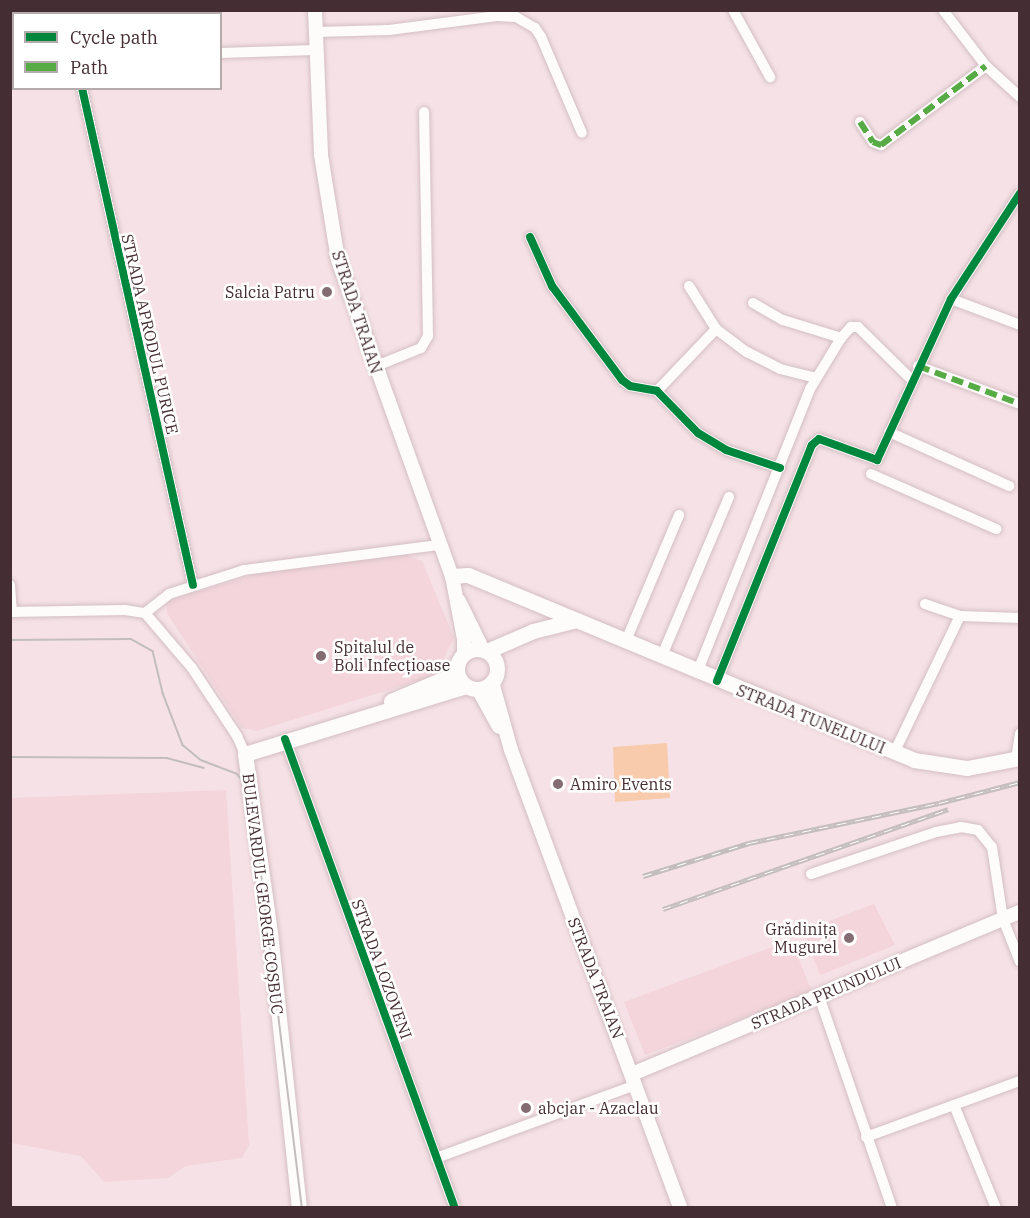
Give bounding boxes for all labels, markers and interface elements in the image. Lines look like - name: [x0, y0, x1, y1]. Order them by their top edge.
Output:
- legend: [12, 12, 222, 90]
- text: Cycle path: [70, 26, 158, 49]
- text: Path: [70, 56, 108, 79]
- street label: STRADA APRODUL PURICE: [118, 232, 182, 436]
- street label: STRADA TRAIAN: [328, 248, 386, 376]
- place label: Salcia Patru: [225, 282, 315, 302]
- marker: Salcia Patru: [320, 285, 334, 299]
- place label: Spitalul de Boli Infecțioase: [334, 637, 450, 675]
- marker: Spitalul de Boli Infecțioase: [312, 647, 330, 665]
- street label: STRADA TUNELULUI: [734, 680, 888, 758]
- street label: BULEVARDUL GEORGE COȘBUC: [239, 772, 287, 1016]
- place label: Amiro Events: [570, 774, 672, 794]
- marker: Amiro Events: [551, 777, 565, 791]
- street label: STRADA LOZOVENI: [348, 896, 416, 1042]
- street label: STRADA TRAIAN: [564, 915, 628, 1041]
- place label: Grădinița Mugurel: [765, 919, 837, 957]
- marker: Grădinița Mugurel: [842, 931, 856, 945]
- street label: STRADA PRUNDULUI: [748, 953, 904, 1033]
- place label: abcjar - Azaclau: [538, 1098, 659, 1118]
- marker: abcjar - Azaclau: [519, 1101, 533, 1115]

